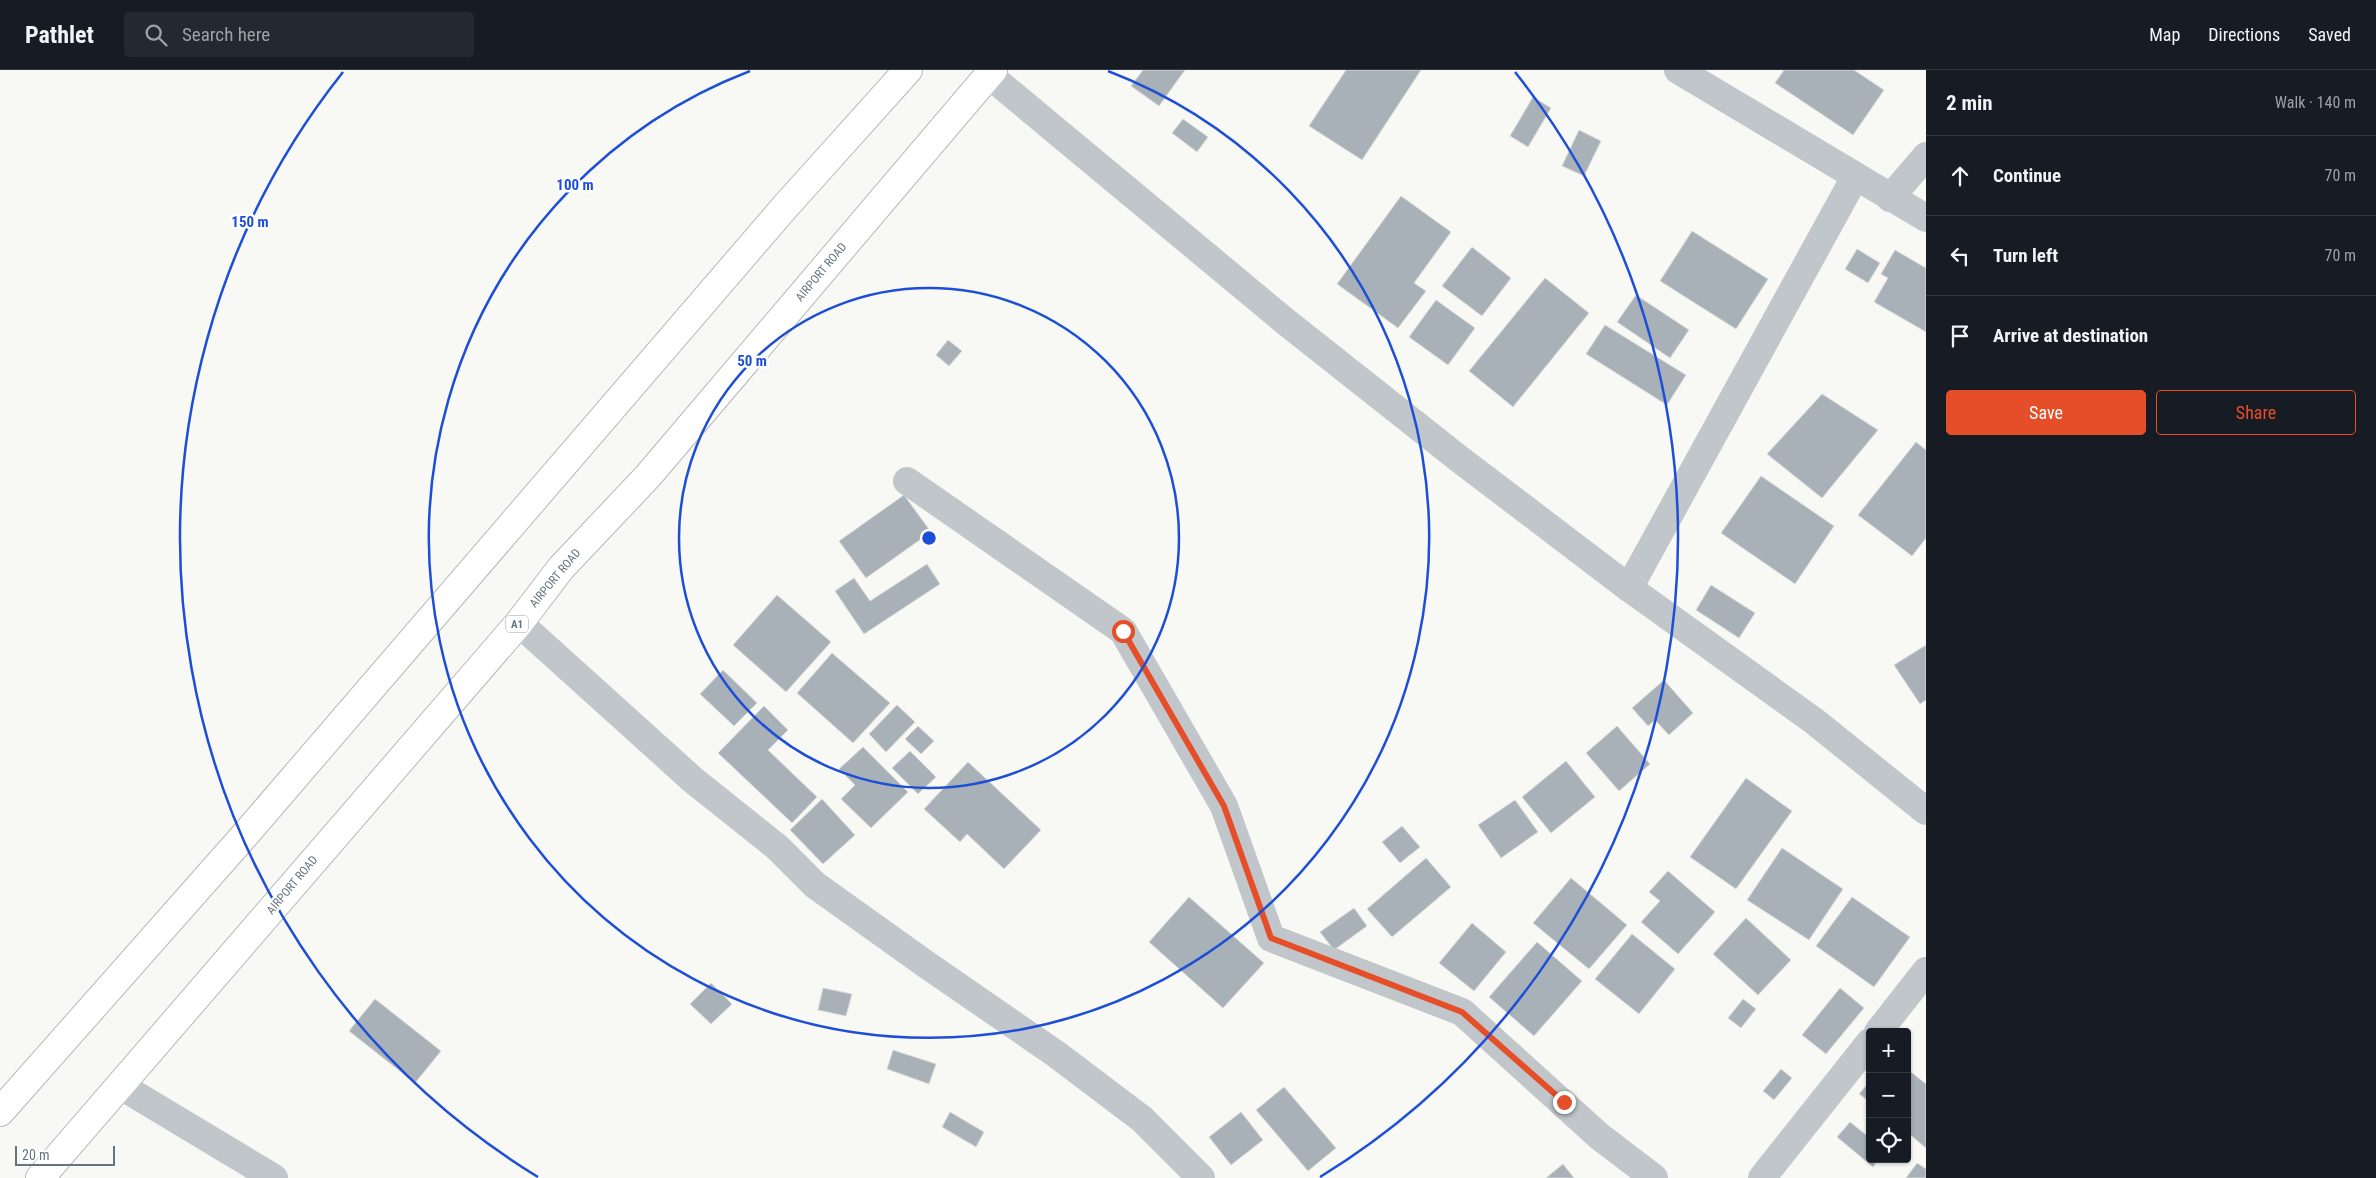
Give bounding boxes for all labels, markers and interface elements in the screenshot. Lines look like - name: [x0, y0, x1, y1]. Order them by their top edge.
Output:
- search box: [124, 12, 474, 57]
- text: Pathlet: [25, 21, 94, 49]
- icon: search: [142, 21, 170, 49]
- text: Search here: [182, 23, 270, 46]
- text: Map: [2149, 24, 2180, 45]
- text: Directions: [2208, 24, 2280, 45]
- text: Saved: [2308, 24, 2351, 45]
- text: 2 min: [1946, 91, 1993, 115]
- text: Walk · 140 m: [2275, 93, 2356, 112]
- icon: ahead: [1946, 162, 1974, 190]
- text: Continue: [1993, 164, 2061, 187]
- text: 70 m: [2324, 166, 2356, 185]
- text: 100 m: [556, 176, 594, 194]
- text: 150 m: [231, 213, 269, 231]
- street label: AIRPORT ROAD: [792, 240, 850, 304]
- icon: left: [1946, 242, 1974, 270]
- text: Turn left: [1993, 244, 2058, 267]
- text: 70 m: [2324, 246, 2356, 265]
- icon: arrive: [1946, 322, 1974, 350]
- text: Arrive at destination: [1993, 324, 2148, 347]
- text: 50 m: [737, 352, 767, 370]
- button: Save: [1946, 390, 2146, 435]
- button: Share: [2156, 390, 2356, 435]
- centre of rings: [920, 529, 938, 547]
- street label: AIRPORT ROAD: [526, 546, 584, 610]
- road number: A1: [506, 616, 528, 632]
- route start: [1112, 620, 1135, 643]
- street label: AIRPORT ROAD: [263, 853, 321, 917]
- map controls: [1866, 1028, 1911, 1163]
- button: +: [1866, 1028, 1911, 1073]
- button: −: [1866, 1073, 1911, 1118]
- route end: [1553, 1091, 1576, 1114]
- button: locate: [1866, 1118, 1911, 1163]
- scale bar: [15, 1143, 115, 1166]
- text: 20 m: [22, 1147, 50, 1163]

